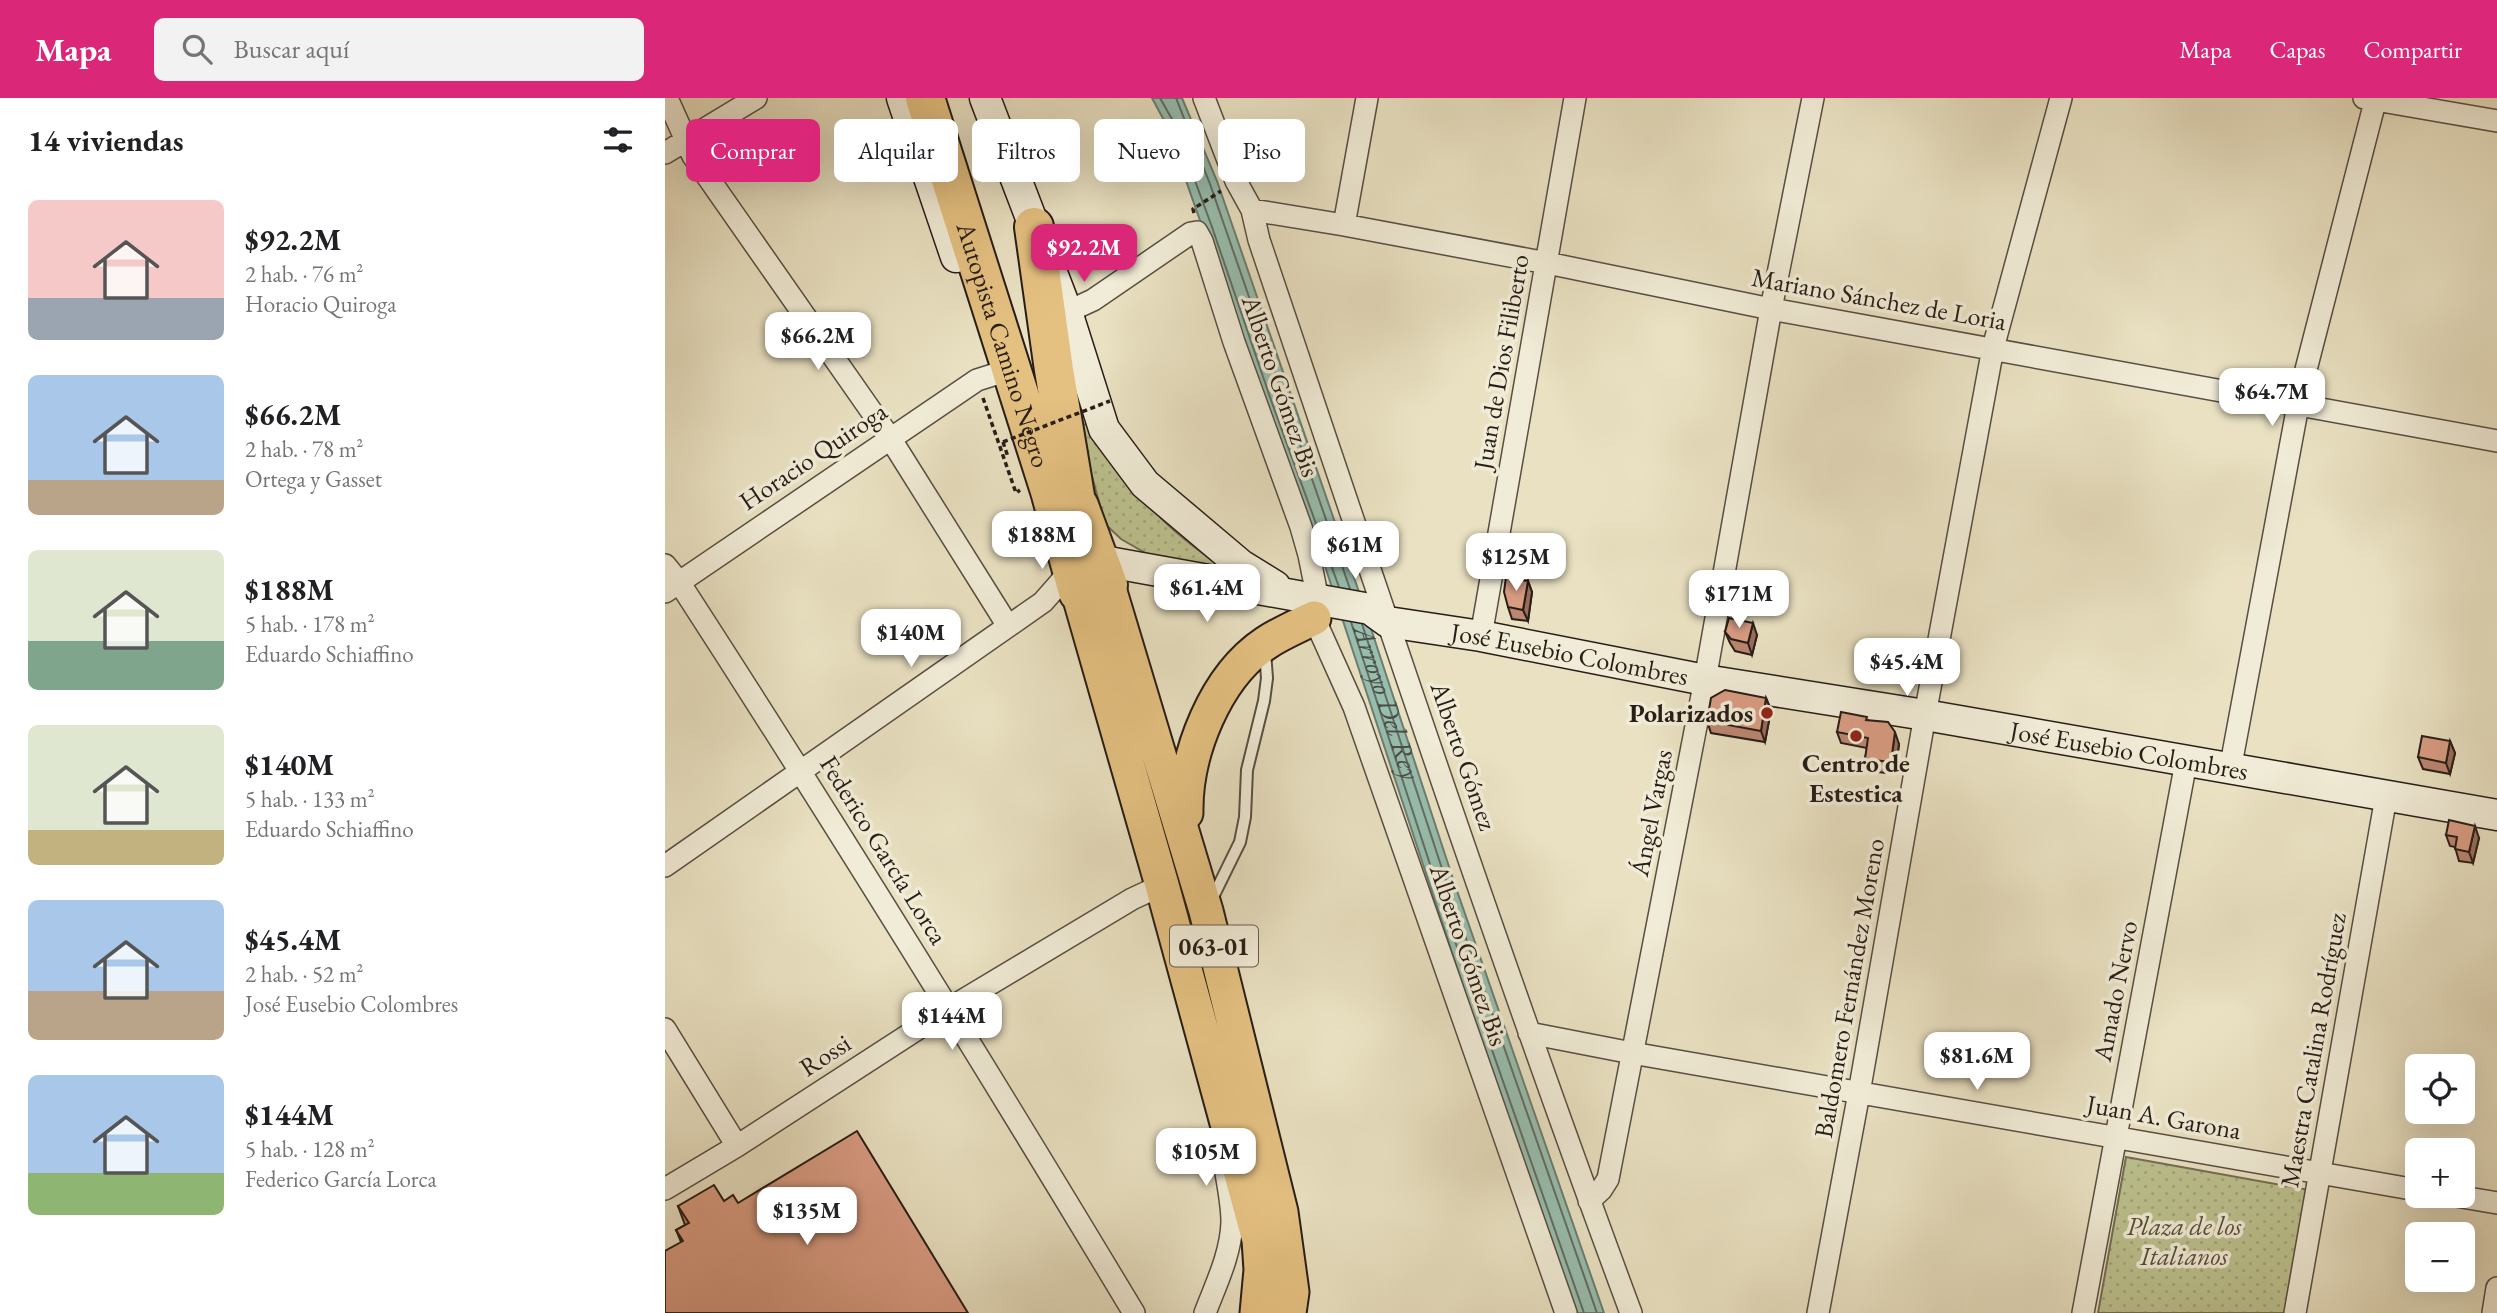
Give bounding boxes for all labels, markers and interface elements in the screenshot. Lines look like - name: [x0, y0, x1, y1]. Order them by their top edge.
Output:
- search box: [154, 18, 644, 81]
- text: Mapa: [35, 28, 112, 71]
- icon: search: [178, 30, 216, 68]
- text: Buscar aquí: [234, 32, 349, 66]
- text: Mapa: [2179, 34, 2231, 65]
- text: Capas: [2269, 34, 2325, 65]
- text: Compartir: [2363, 34, 2462, 65]
- chip: Comprar: [686, 119, 820, 182]
- chip: Alquilar: [834, 119, 958, 182]
- chip: Filtros: [972, 119, 1080, 182]
- chip: Nuevo: [1094, 119, 1204, 182]
- chip: Piso: [1218, 119, 1305, 182]
- text: 14 viviendas: [28, 121, 184, 160]
- icon: filters: [599, 121, 637, 159]
- street label: Autopista Camino Negro: [948, 217, 1058, 472]
- text: $92.2M: [245, 220, 341, 259]
- pin: $92.2M: [1027, 225, 1141, 284]
- icon: home: [84, 228, 168, 312]
- text: $92.2M: [1047, 232, 1121, 262]
- street label: Juan de Dios Filiberto: [1465, 252, 1537, 474]
- text: 2 hab. · 76 m²: [245, 259, 364, 289]
- street label: Mariano Sánchez de Loria: [1749, 260, 2010, 338]
- text: Horacio Quiroga: [245, 289, 396, 319]
- street label: Alberto Gómez Bis: [1234, 290, 1328, 481]
- pin: $66.2M: [761, 313, 875, 372]
- text: $66.2M: [781, 320, 855, 350]
- pin: $64.7M: [2215, 368, 2329, 428]
- text: $64.7M: [2235, 376, 2309, 406]
- street label: Horacio Quiroga: [733, 394, 894, 518]
- text: $66.2M: [245, 395, 341, 434]
- icon: home: [84, 403, 168, 487]
- text: 2 hab. · 78 m²: [245, 434, 364, 464]
- text: Ortega y Gasset: [245, 464, 382, 494]
- pin: $188M: [993, 512, 1091, 571]
- text: $188M: [1008, 519, 1076, 549]
- pin: $61M: [1314, 522, 1396, 581]
- text: $61M: [1327, 529, 1383, 559]
- pin: $125M: [1467, 533, 1565, 593]
- text: $125M: [1482, 541, 1550, 571]
- pin: $61.4M: [1150, 564, 1264, 624]
- text: $188M: [245, 570, 334, 609]
- pin: $171M: [1690, 570, 1788, 630]
- text: $61.4M: [1170, 572, 1244, 602]
- icon: home: [84, 578, 168, 662]
- text: $171M: [1705, 578, 1773, 608]
- text: 5 hab. · 178 m²: [245, 609, 375, 639]
- pin: $140M: [862, 610, 960, 669]
- street label: José Eusebio Colombres: [1447, 614, 1691, 693]
- text: $140M: [877, 617, 945, 647]
- water label: Arroyo Del Rey: [1345, 618, 1430, 785]
- pin: $45.4M: [1850, 638, 1964, 698]
- text: Eduardo Schiaffino: [245, 639, 414, 669]
- text: $45.4M: [1870, 646, 1944, 676]
- street label: Alberto Gómez: [1422, 676, 1505, 835]
- place label: Polarizados: [1629, 696, 1753, 730]
- marker: Polarizados: [1759, 705, 1775, 721]
- street label: José Eusebio Colombres: [2005, 713, 2251, 788]
- marker: Centro de Estestica: [1848, 728, 1864, 744]
- text: $140M: [245, 745, 334, 784]
- place label: Centro de Estestica: [1802, 746, 1910, 810]
- street label: Ángel Vargas: [1622, 747, 1680, 880]
- street label: Federico García Lorca: [812, 749, 956, 951]
- icon: home: [84, 753, 168, 837]
- text: 5 hab. · 133 m²: [245, 784, 375, 814]
- text: Eduardo Schiaffino: [245, 814, 414, 844]
- street label: Baldomero Fernández Moreno: [1806, 835, 1892, 1141]
- street label: Alberto Gómez Bis: [1422, 859, 1516, 1050]
- street label: Maestra Catalina Rodríguez: [2272, 910, 2354, 1190]
- street label: Amado Nervo: [2084, 918, 2145, 1065]
- text: $45.4M: [245, 920, 341, 959]
- road number: 063-01: [1170, 926, 1258, 966]
- icon: home: [84, 928, 168, 1012]
- text: 2 hab. · 52 m²: [245, 959, 364, 989]
- text: José Eusebio Colombres: [245, 989, 458, 1019]
- pin: $144M: [903, 992, 1001, 1052]
- text: $144M: [918, 1000, 986, 1030]
- street label: Rossi: [793, 1026, 857, 1084]
- pin: $81.6M: [1920, 1032, 2034, 1092]
- text: $81.6M: [1940, 1040, 2014, 1070]
- map controls: [2405, 1054, 2475, 1292]
- button: locate: [2405, 1054, 2475, 1124]
- street label: Juan A. Garona: [2082, 1086, 2244, 1147]
- text: $144M: [245, 1095, 334, 1134]
- icon: home: [84, 1103, 168, 1187]
- pin: $105M: [1157, 1128, 1255, 1188]
- text: 5 hab. · 128 m²: [245, 1134, 375, 1164]
- text: $105M: [1172, 1136, 1240, 1166]
- button: +: [2405, 1138, 2475, 1208]
- text: Federico García Lorca: [245, 1164, 437, 1194]
- pin: $135M: [758, 1188, 856, 1247]
- text: $135M: [773, 1195, 841, 1225]
- park label: Plaza de los Italianos: [2127, 1209, 2242, 1273]
- button: −: [2405, 1222, 2475, 1292]

